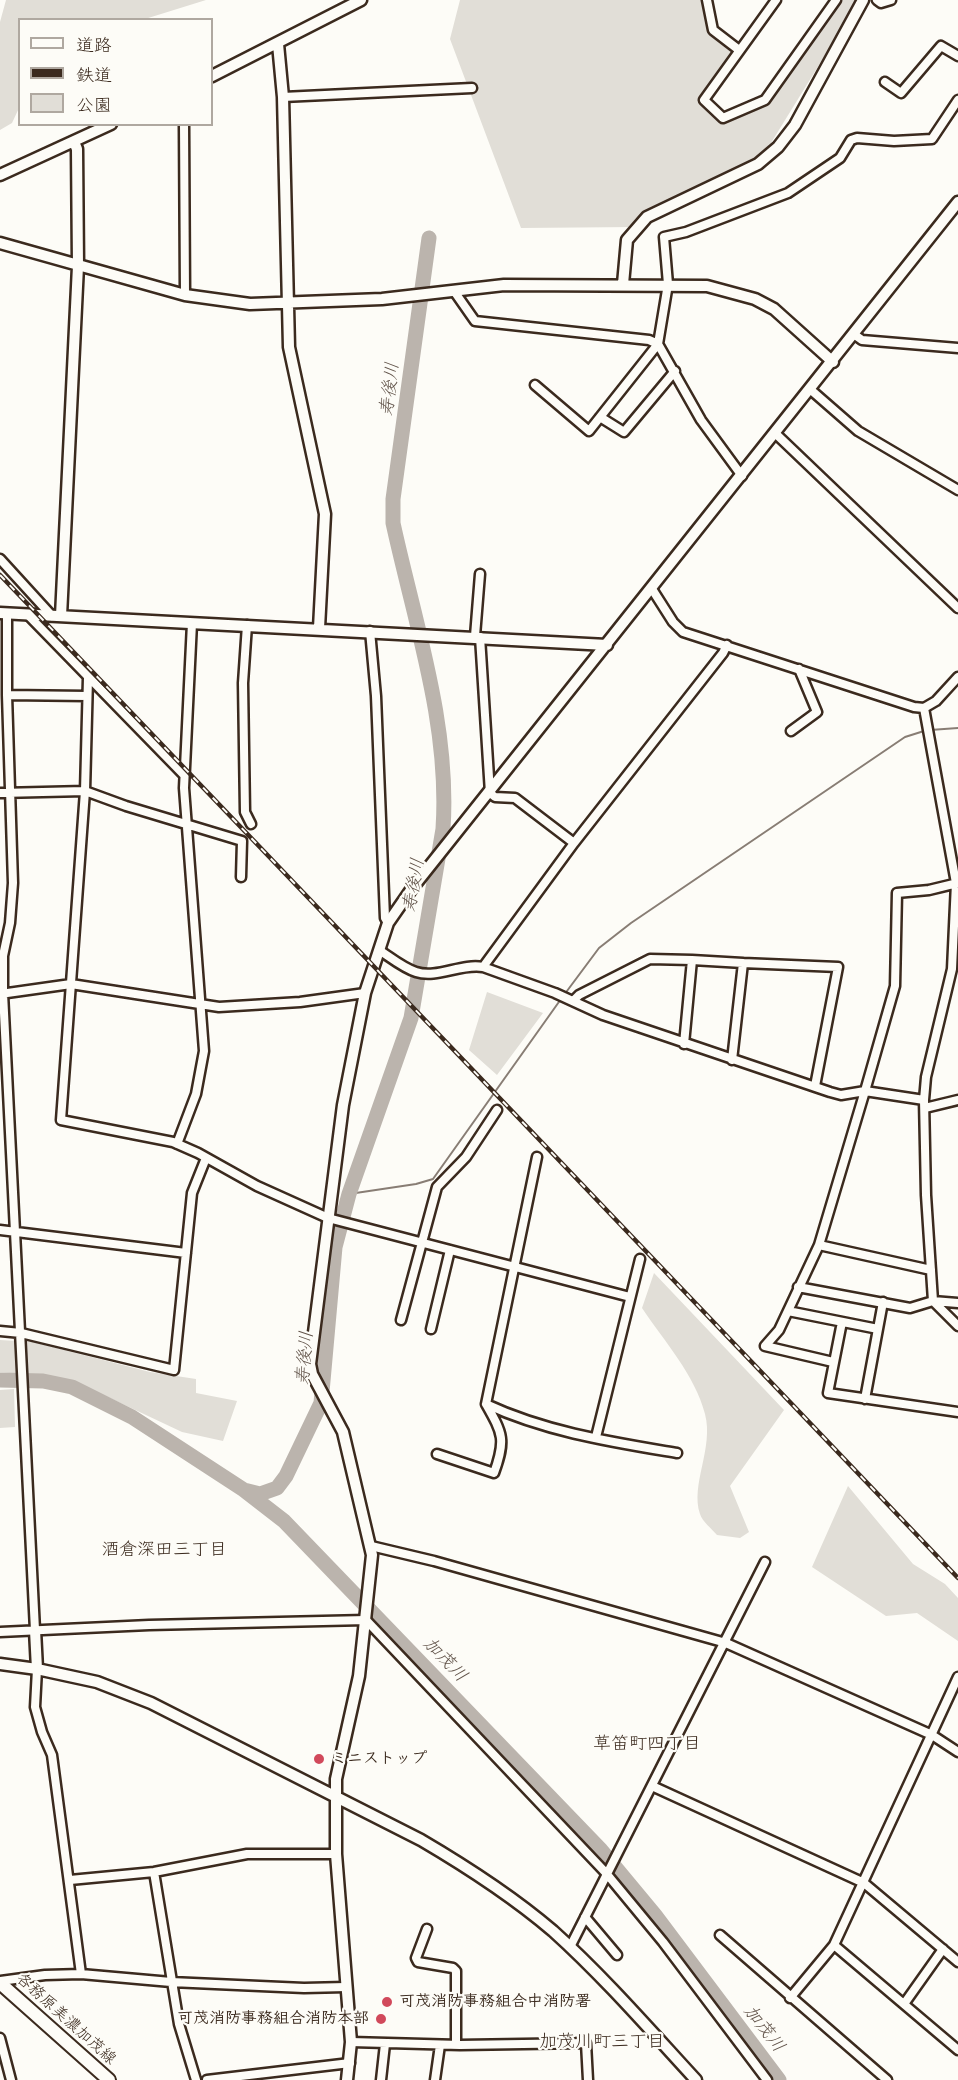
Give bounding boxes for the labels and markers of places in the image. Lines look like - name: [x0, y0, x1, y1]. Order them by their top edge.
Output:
- place label: ミニストップ: [331, 1749, 427, 1769]
- marker: ミニストップ: [312, 1752, 326, 1766]
- place label: 可茂消防事務組合中消防署: [399, 1992, 591, 2012]
- marker: 可茂消防事務組合中消防署: [380, 1995, 394, 2009]
- place label: 可茂消防事務組合消防本部: [177, 2009, 369, 2029]
- marker: 可茂消防事務組合消防本部: [374, 2012, 388, 2026]

